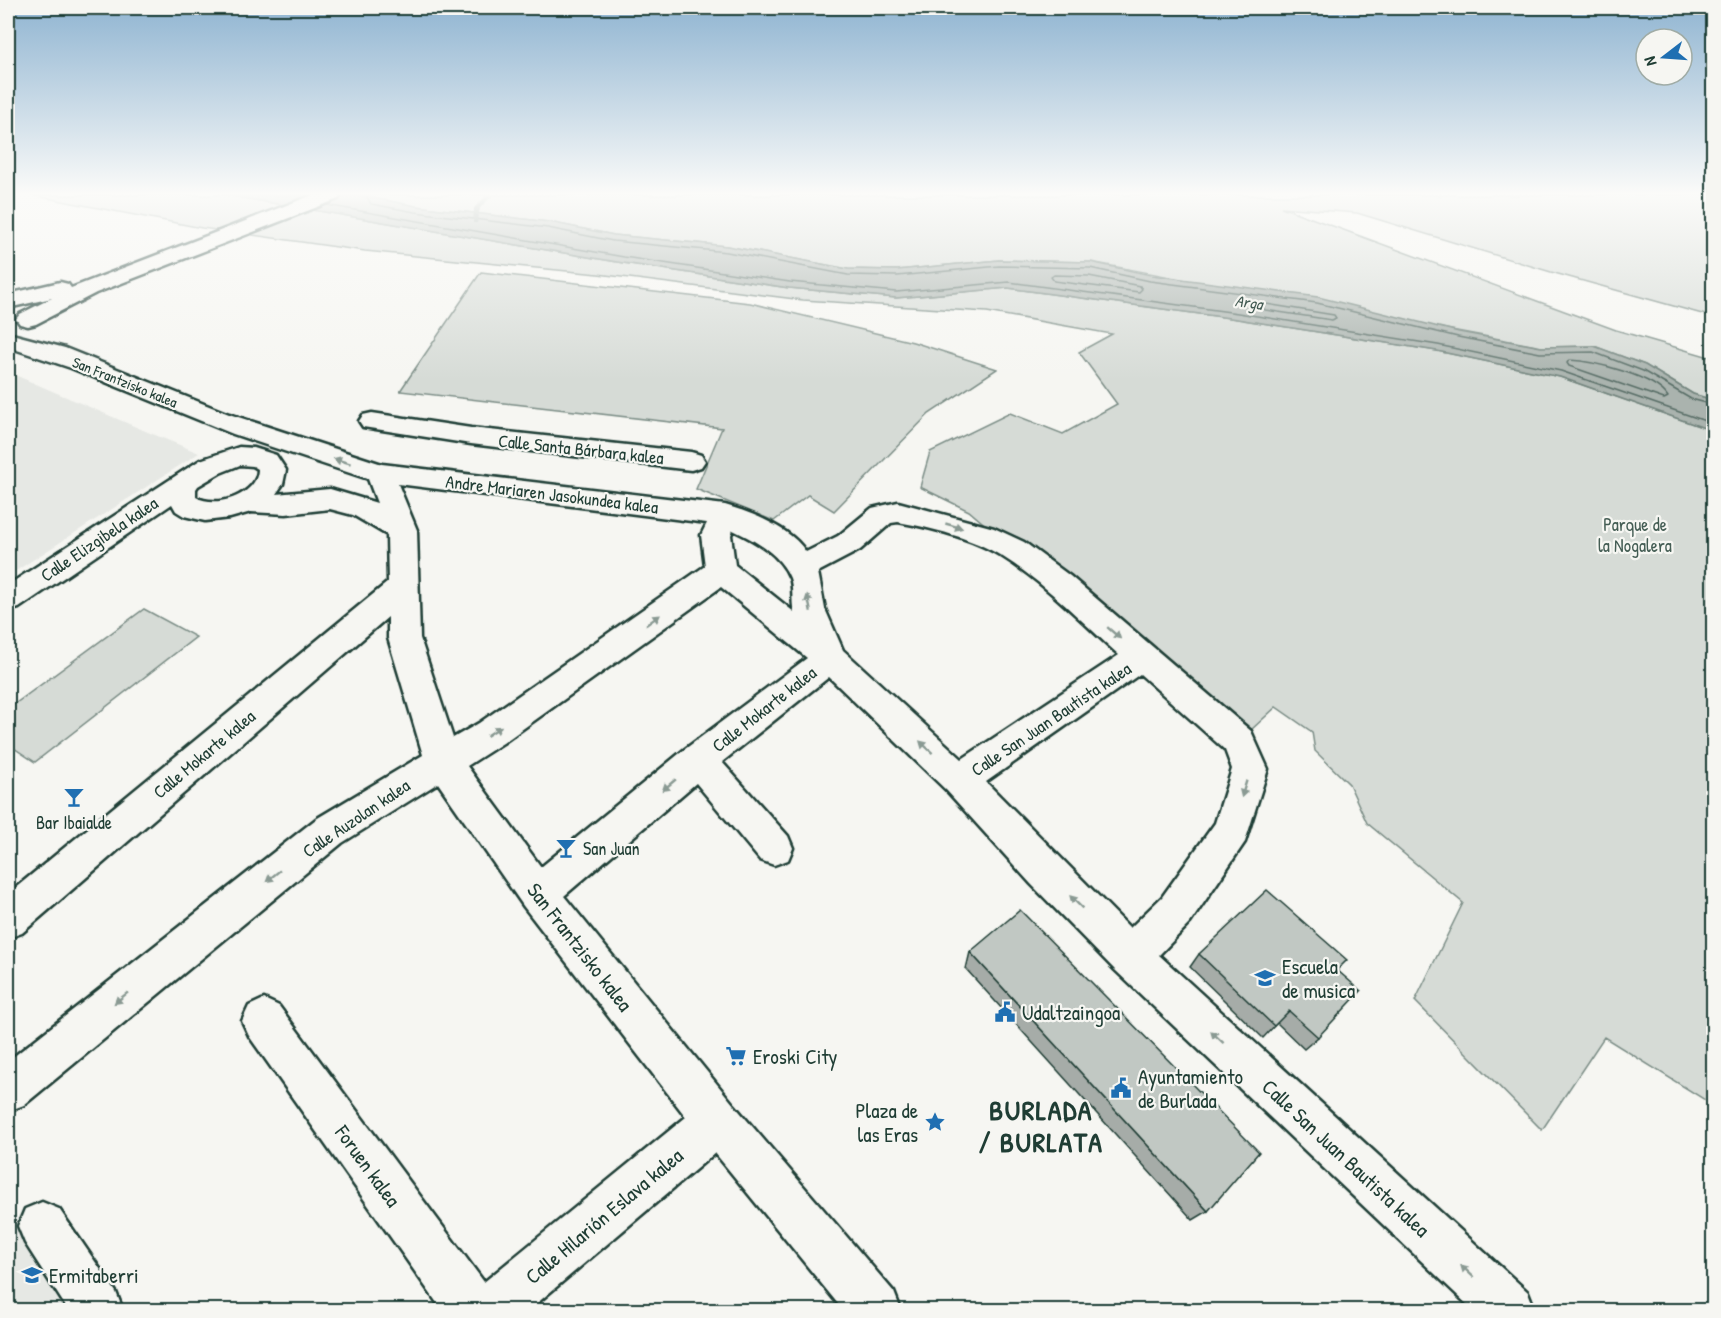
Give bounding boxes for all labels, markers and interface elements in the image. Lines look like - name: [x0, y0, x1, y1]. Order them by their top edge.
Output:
- north arrow: [1634, 27, 1694, 87]
- text: N: [1638, 54, 1661, 69]
- water label: Arga: [1234, 289, 1266, 315]
- street label: San Frantzisko kalea: [69, 351, 181, 413]
- street label: Calle Santa Bárbara kalea: [497, 428, 665, 470]
- one-way arrow: [333, 456, 351, 465]
- street label: Andre Mariaren Jasokundea kalea: [444, 469, 660, 519]
- street label: Calle Elizgibela kalea: [35, 490, 163, 588]
- park label: Parque de la Nogalera: [1598, 512, 1672, 558]
- one-way arrow: [945, 522, 963, 531]
- one-way arrow: [804, 594, 813, 613]
- one-way arrow: [645, 614, 661, 626]
- one-way arrow: [1107, 626, 1122, 640]
- street label: Calle San Juan Bautista kalea: [966, 656, 1136, 782]
- street label: Calle Mokarte kalea: [706, 660, 822, 758]
- street label: Calle Mokarte kalea: [148, 704, 260, 804]
- one-way arrow: [485, 726, 502, 737]
- one-way arrow: [919, 741, 933, 755]
- street label: Calle Auzolan kalea: [297, 773, 415, 863]
- one-way arrow: [661, 778, 677, 791]
- one-way arrow: [1239, 780, 1248, 798]
- bar icon: Bar Ibaialde: [62, 785, 86, 809]
- place label: Bar Ibaialde: [36, 810, 112, 835]
- bar icon: San Juan: [554, 836, 578, 860]
- place label: San Juan: [583, 836, 640, 861]
- one-way arrow: [266, 869, 281, 882]
- street label: San Frantzisko kalea: [521, 877, 639, 1017]
- one-way arrow: [1070, 896, 1084, 910]
- place label: Escuela de musica: [1282, 952, 1355, 1005]
- school or university icon: Escuela de musica: [1253, 966, 1277, 990]
- one-way arrow: [113, 991, 129, 1004]
- place label: Udaltzaingoa: [1022, 998, 1120, 1027]
- public building icon: Udaltzaingoa: [993, 1000, 1017, 1024]
- one-way arrow: [1210, 1031, 1224, 1045]
- place label: Eroski City: [753, 1042, 838, 1071]
- supermarket icon: Eroski City: [724, 1044, 748, 1068]
- place label: Ayuntamiento de Burlada: [1138, 1062, 1243, 1115]
- street label: Calle San Juan Bautista kalea: [1256, 1073, 1436, 1243]
- public building icon: Ayuntamiento de Burlada: [1109, 1076, 1133, 1100]
- district label: BURLADA / BURLATA: [979, 1091, 1103, 1161]
- place label: Plaza de las Eras: [855, 1096, 918, 1149]
- place icon: Plaza de las Eras: [923, 1110, 947, 1134]
- street label: Foruen kalea: [328, 1118, 408, 1213]
- street label: Calle Hilarión Eslava kalea: [519, 1141, 689, 1291]
- place label: Ermitaberri: [49, 1261, 139, 1290]
- school or university icon: Ermitaberri: [20, 1263, 44, 1287]
- one-way arrow: [1460, 1264, 1474, 1278]

